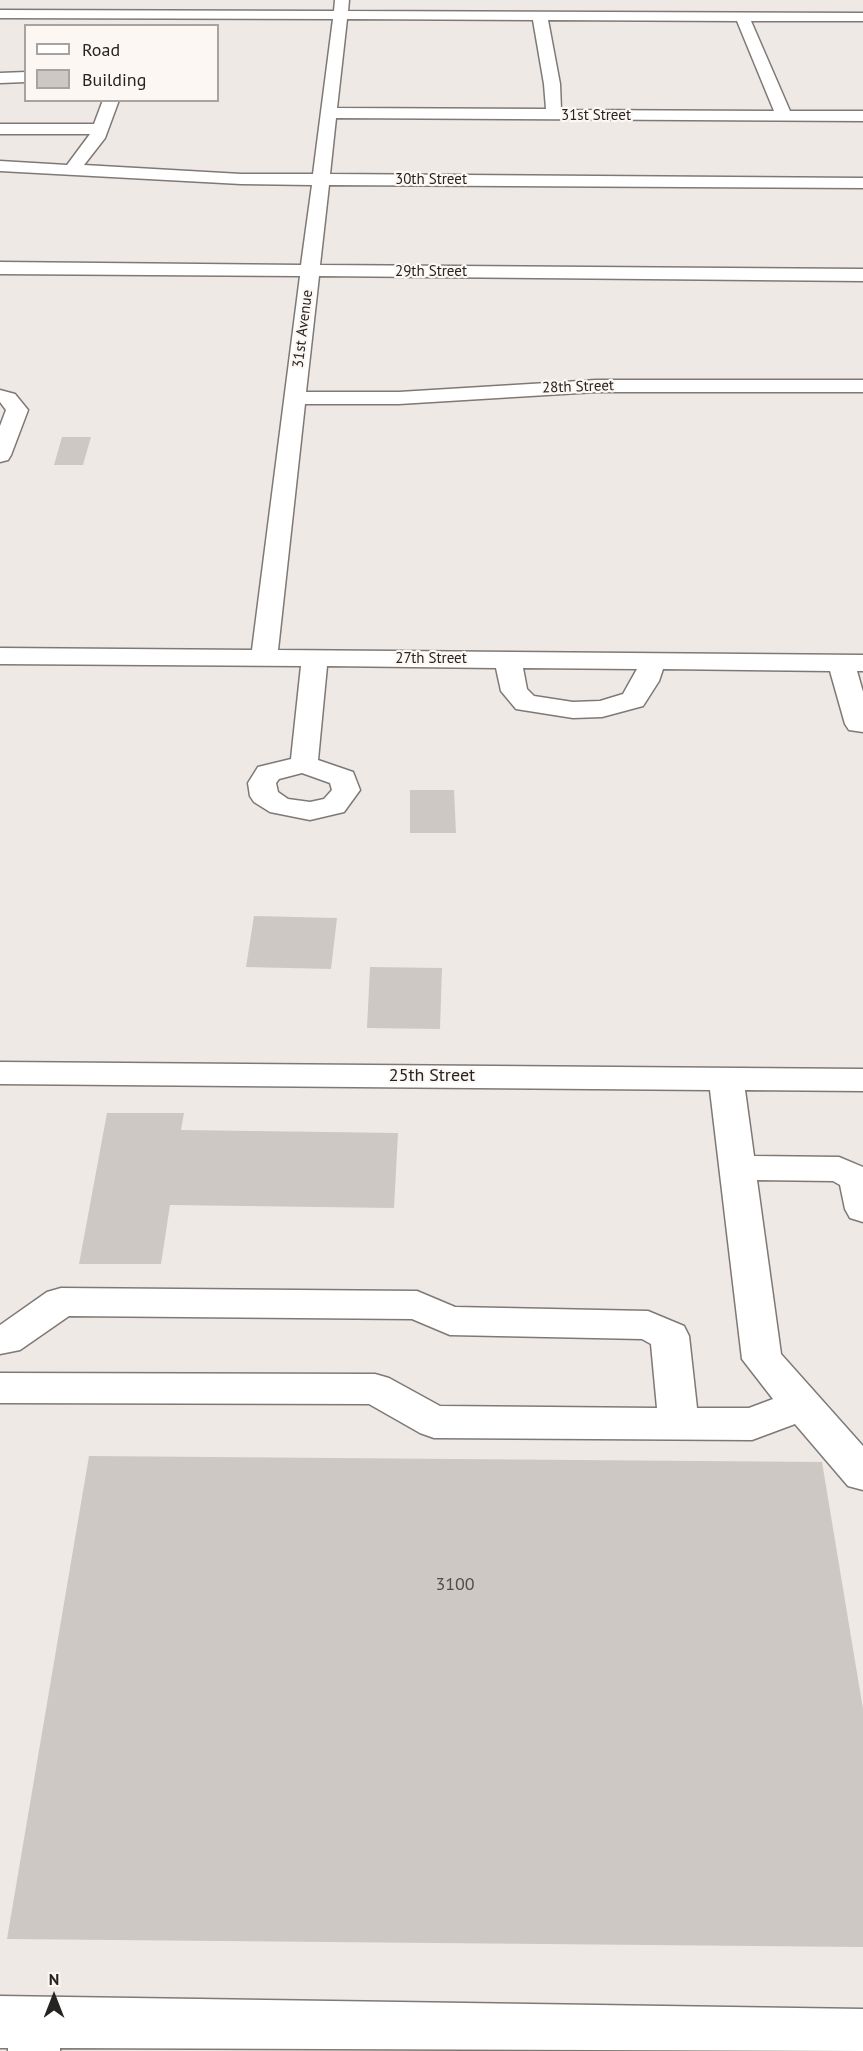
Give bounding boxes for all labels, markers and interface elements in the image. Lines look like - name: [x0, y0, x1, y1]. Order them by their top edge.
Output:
- legend: [24, 24, 219, 102]
- text: Road: [82, 38, 120, 61]
- text: Building: [82, 68, 146, 91]
- street label: 31st Street: [561, 107, 631, 125]
- street label: 30th Street: [395, 171, 467, 189]
- street label: 29th Street: [395, 263, 467, 281]
- street label: 31st Avenue: [289, 289, 317, 369]
- street label: 28th Street: [542, 377, 614, 397]
- street label: 27th Street: [395, 650, 467, 668]
- street label: 25th Street: [389, 1065, 475, 1087]
- house number: 3100: [435, 1574, 475, 1596]
- north arrow: [24, 1967, 84, 2027]
- text: N: [49, 1969, 59, 1989]

